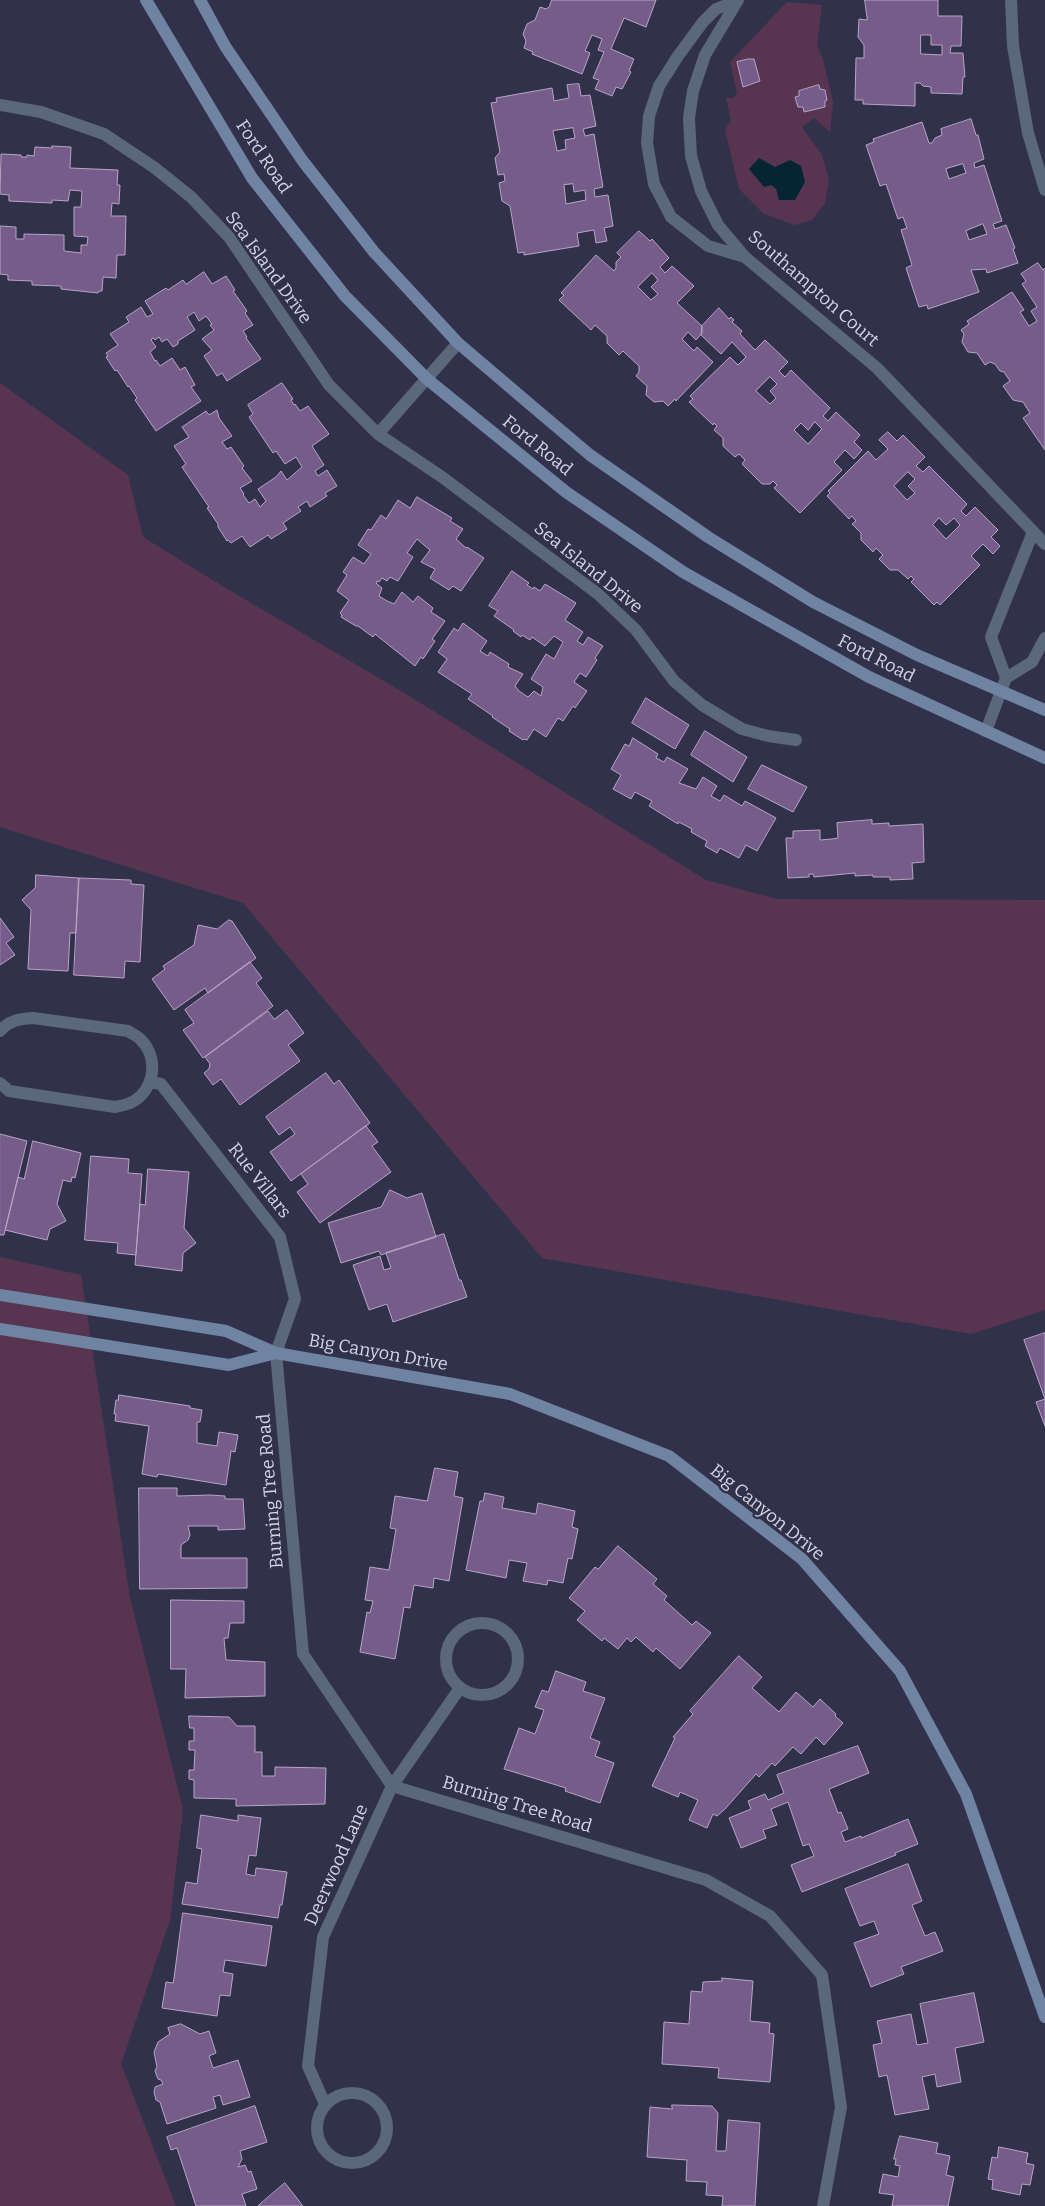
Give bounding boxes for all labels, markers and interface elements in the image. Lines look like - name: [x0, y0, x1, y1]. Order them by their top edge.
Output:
- street label: Ford Road: [231, 116, 295, 198]
- street label: Sea Island Drive: [220, 208, 316, 328]
- street label: Southampton Court: [743, 226, 883, 352]
- street label: Ford Road: [498, 411, 576, 481]
- street label: Sea Island Drive: [529, 518, 647, 618]
- street label: Ford Road: [834, 630, 918, 688]
- street label: Rue Villars: [223, 1139, 295, 1223]
- street label: Big Canyon Drive: [307, 1330, 449, 1376]
- street label: Burning Tree Road: [253, 1413, 289, 1569]
- street label: Big Canyon Drive: [705, 1460, 829, 1566]
- street label: Burning Tree Road: [440, 1772, 594, 1838]
- street label: Deerwood Lane: [301, 1801, 373, 1929]

